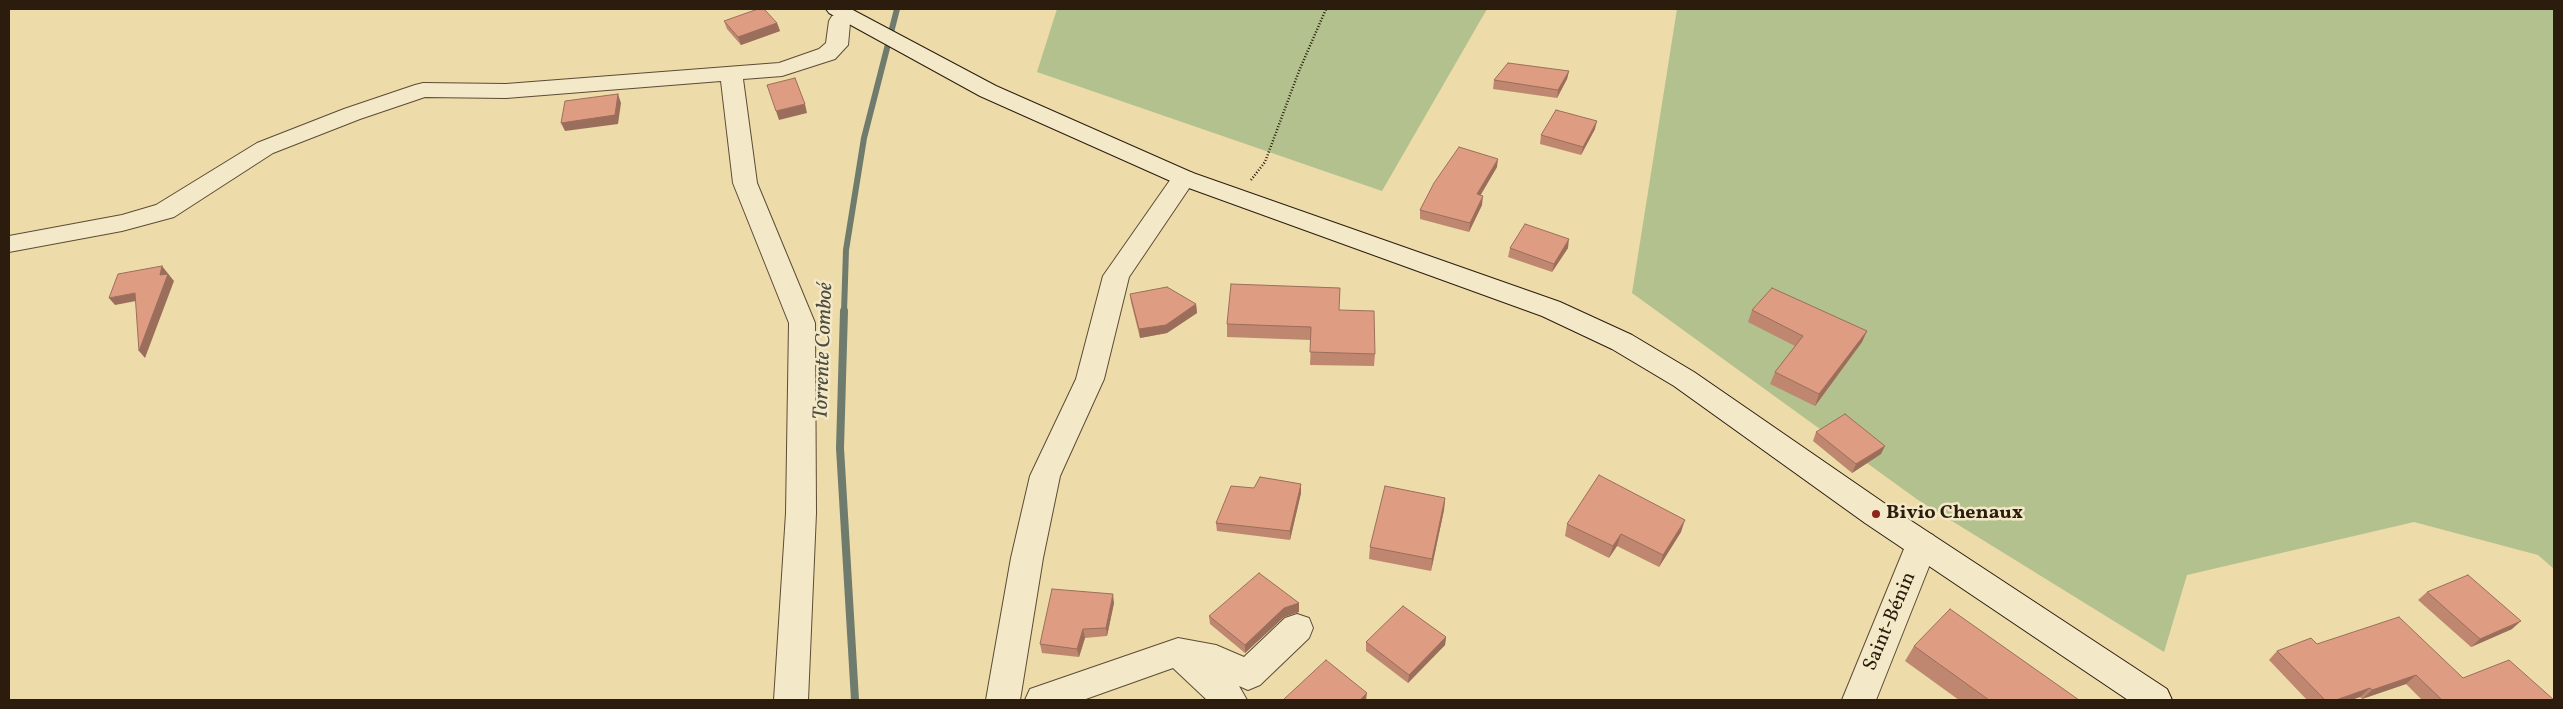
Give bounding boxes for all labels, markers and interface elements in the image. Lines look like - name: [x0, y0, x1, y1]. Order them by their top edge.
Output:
- water label: Torrente Comboé: [810, 282, 840, 420]
- place label: Bivio Chenaux: [1886, 502, 2023, 526]
- marker: Bivio Chenaux: [1870, 508, 1882, 520]
- street label: Saint-Bénin: [1859, 569, 1923, 675]

